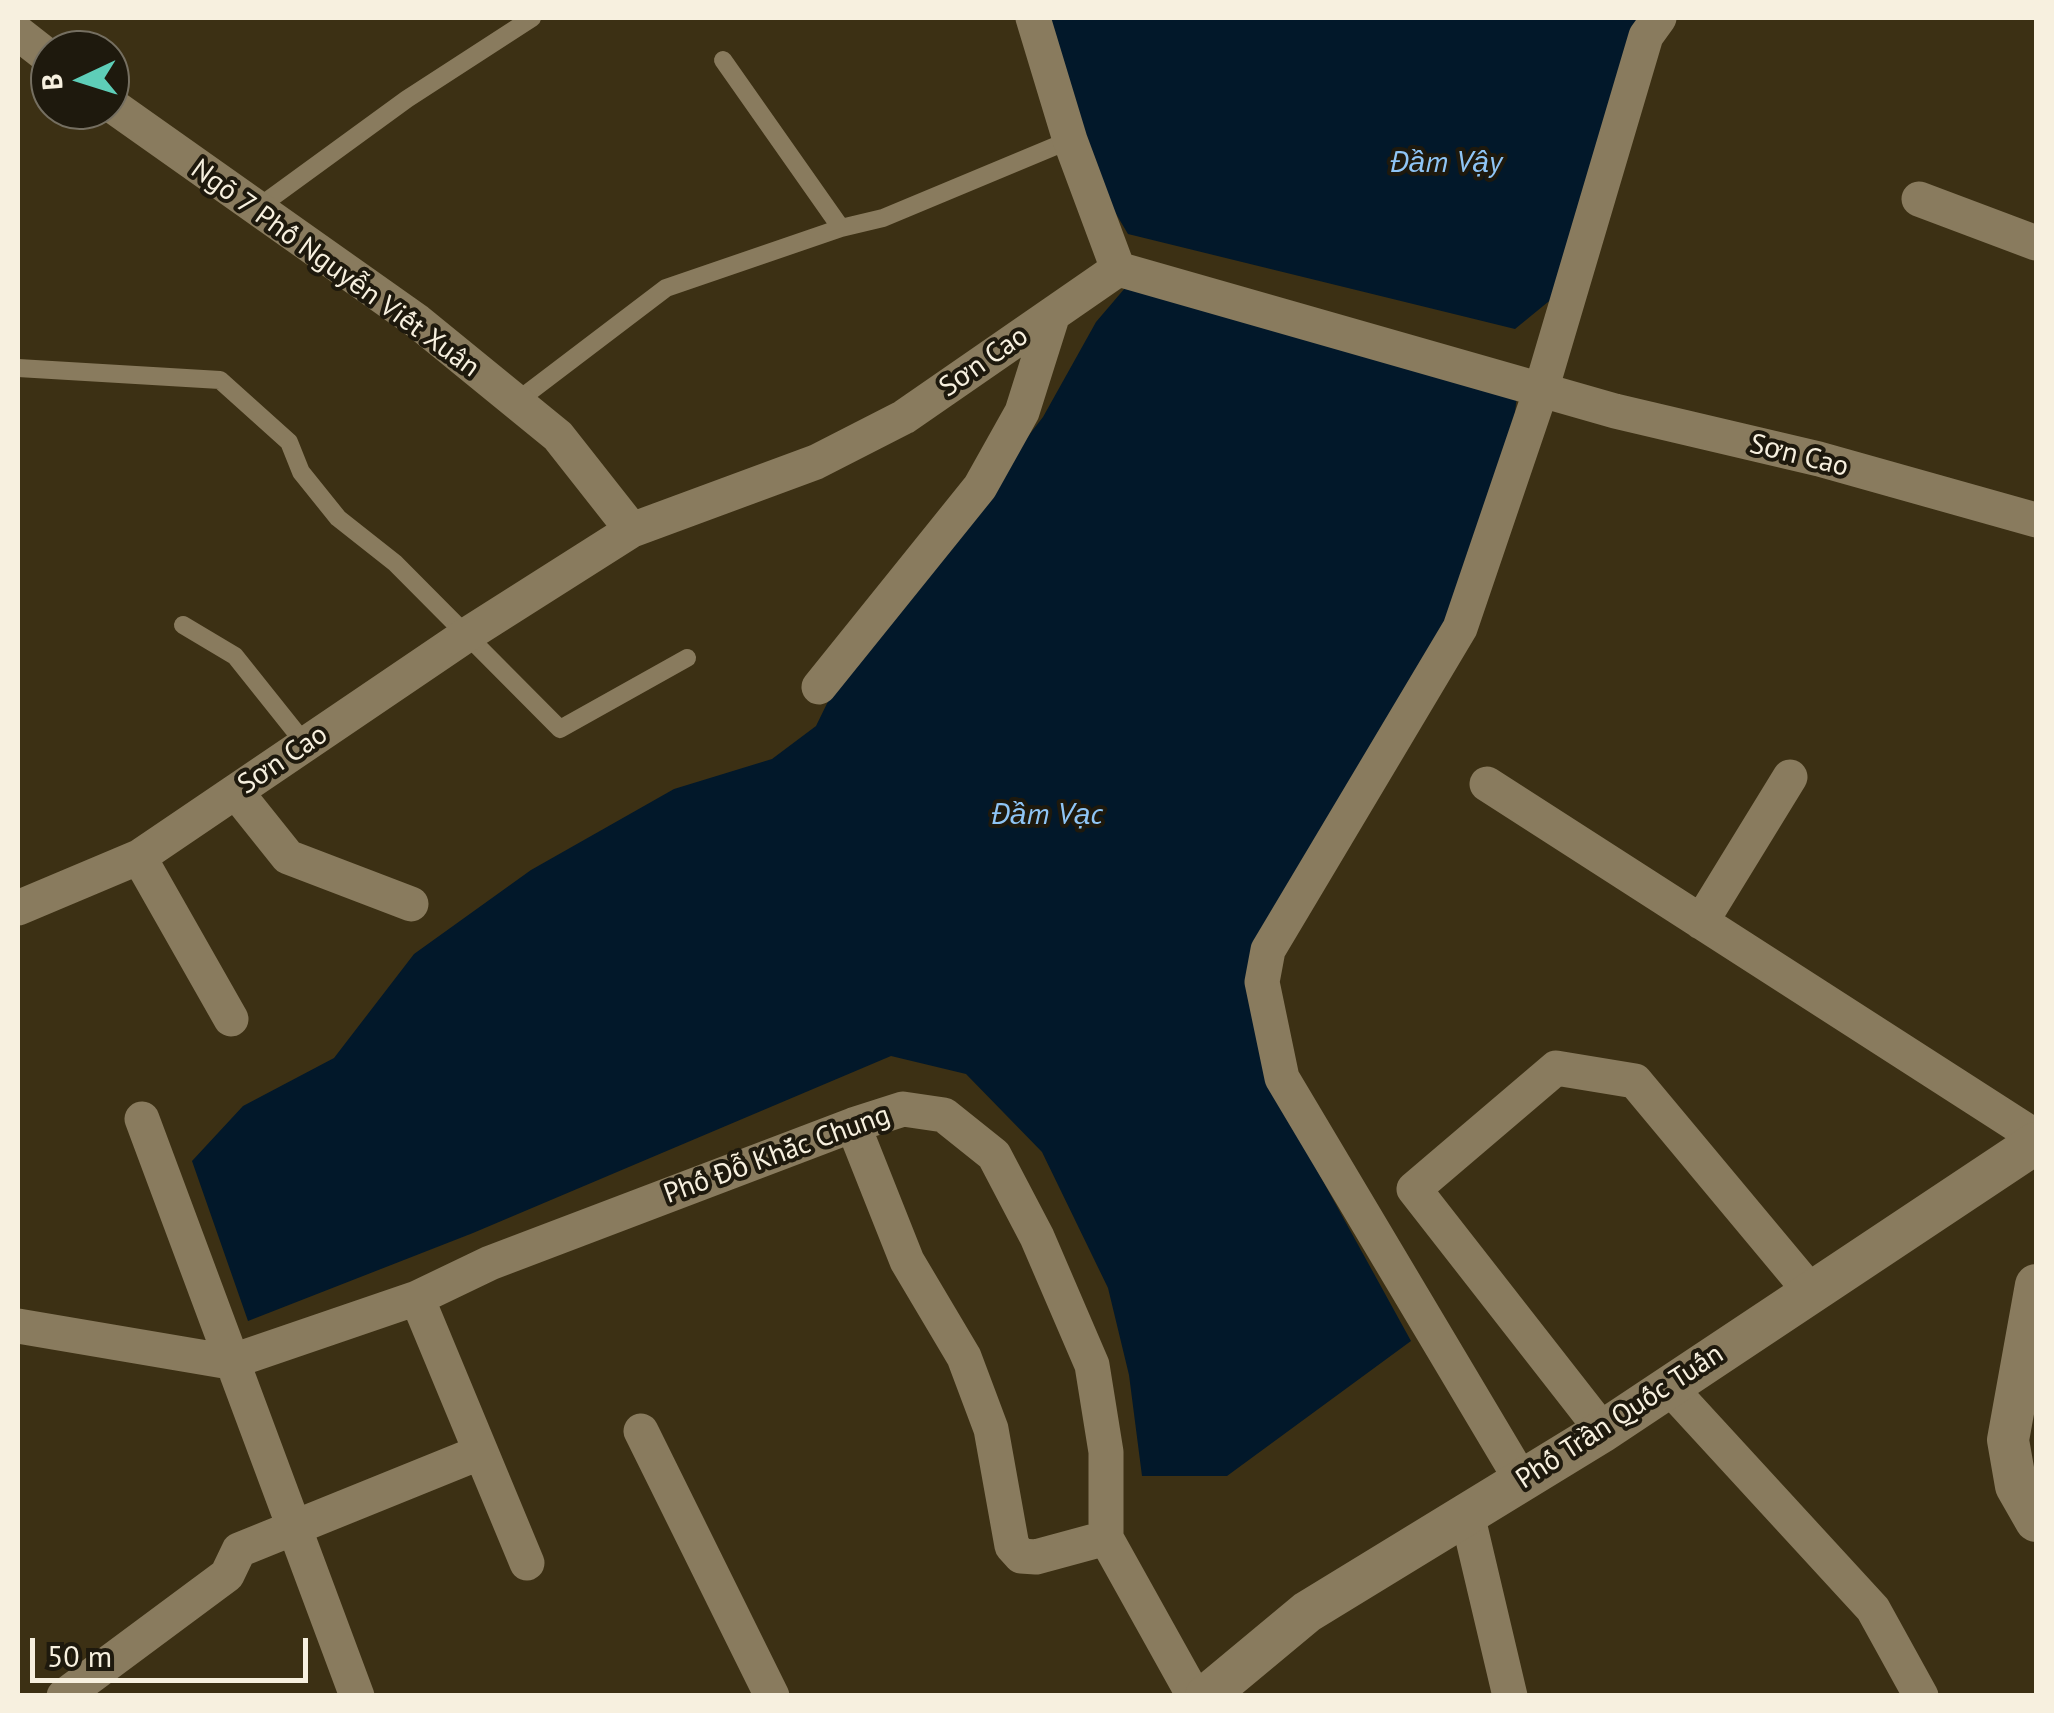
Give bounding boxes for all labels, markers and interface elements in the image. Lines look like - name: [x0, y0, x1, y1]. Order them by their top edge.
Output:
- north arrow: [30, 30, 130, 130]
- text: B: [33, 72, 71, 92]
- water label: Đầm Vậy: [1390, 145, 1502, 181]
- street label: Ngõ 7 Phố Nguyễn Viết Xuân: [184, 153, 486, 385]
- street label: Sơn Cao: [933, 319, 1035, 405]
- street label: Sơn Cao: [1746, 428, 1852, 484]
- street label: Sơn Cao: [232, 718, 334, 802]
- water label: Đầm Vạc: [991, 797, 1103, 833]
- street label: Phố Đỗ Khắc Chung: [659, 1099, 895, 1211]
- street label: Phố Trần Quốc Tuấn: [1510, 1338, 1730, 1496]
- scale bar: [35, 1618, 312, 1680]
- text: 50 m: [47, 1636, 112, 1675]

